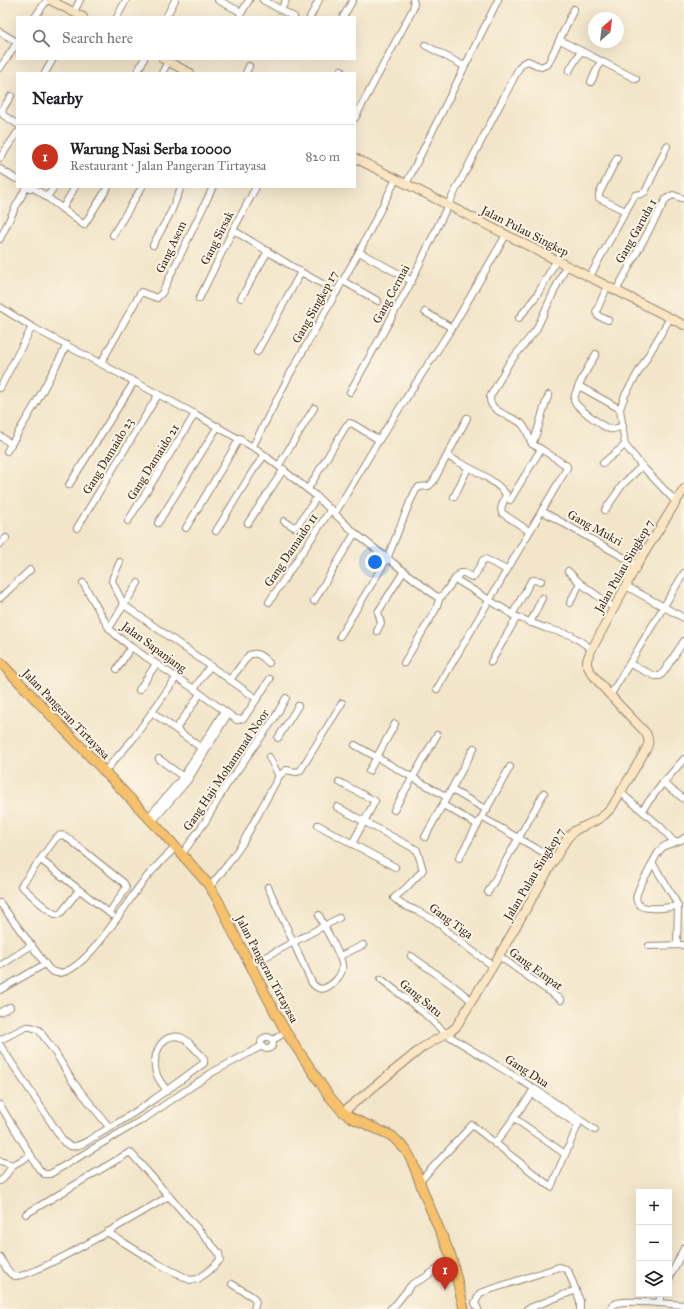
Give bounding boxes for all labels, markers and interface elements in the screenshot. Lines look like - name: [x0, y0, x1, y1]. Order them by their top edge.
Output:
- north arrow: [588, 12, 624, 48]
- search box: [16, 16, 356, 60]
- icon: search: [30, 27, 52, 49]
- text: Search here: [62, 29, 133, 47]
- text: Nearby: [32, 88, 83, 109]
- text: Warung Nasi Serba 10000: [70, 140, 232, 158]
- text: 1: [42, 149, 48, 165]
- text: 820 m: [305, 149, 340, 165]
- text: Restaurant · Jalan Pangeran Tirtayasa: [70, 158, 266, 174]
- street label: Gang Garuda 1: [612, 196, 661, 266]
- street label: Jalan Pulau Singkep: [477, 202, 571, 260]
- street label: Gang Sirsak: [198, 209, 238, 268]
- street label: Gang Asem: [153, 219, 190, 276]
- street label: Gang Cermai: [370, 262, 414, 326]
- street label: Gang Singkep 17: [289, 268, 342, 346]
- street label: Gang Damaido 23: [80, 415, 137, 497]
- street label: Gang Damaido 21: [124, 421, 183, 503]
- street label: Gang Mukri: [565, 507, 625, 550]
- street label: Gang Damaido 11: [261, 510, 322, 590]
- street label: Jalan Pulau Singkep 7: [591, 517, 657, 617]
- your location: [365, 552, 385, 572]
- street label: Jalan Sapanjang: [117, 618, 189, 676]
- street label: Jalan Pangeran Tirtayasa: [17, 665, 113, 763]
- street label: Gang Haji Mohammad Noor: [180, 706, 273, 834]
- street label: Jalan Pulau Singkep 7: [500, 825, 568, 925]
- street label: Gang Tiga: [426, 900, 476, 943]
- street label: Jalan Pangeran Tirtayasa: [231, 911, 302, 1026]
- street label: Gang Empat: [506, 945, 566, 994]
- street label: Gang Satu: [396, 976, 446, 1021]
- street label: Gang Dua: [502, 1052, 552, 1092]
- map controls: [636, 1189, 672, 1297]
- button: +: [636, 1189, 672, 1225]
- button: −: [636, 1225, 672, 1261]
- pin: 1: [432, 1257, 458, 1290]
- button: layers: [636, 1261, 672, 1297]

